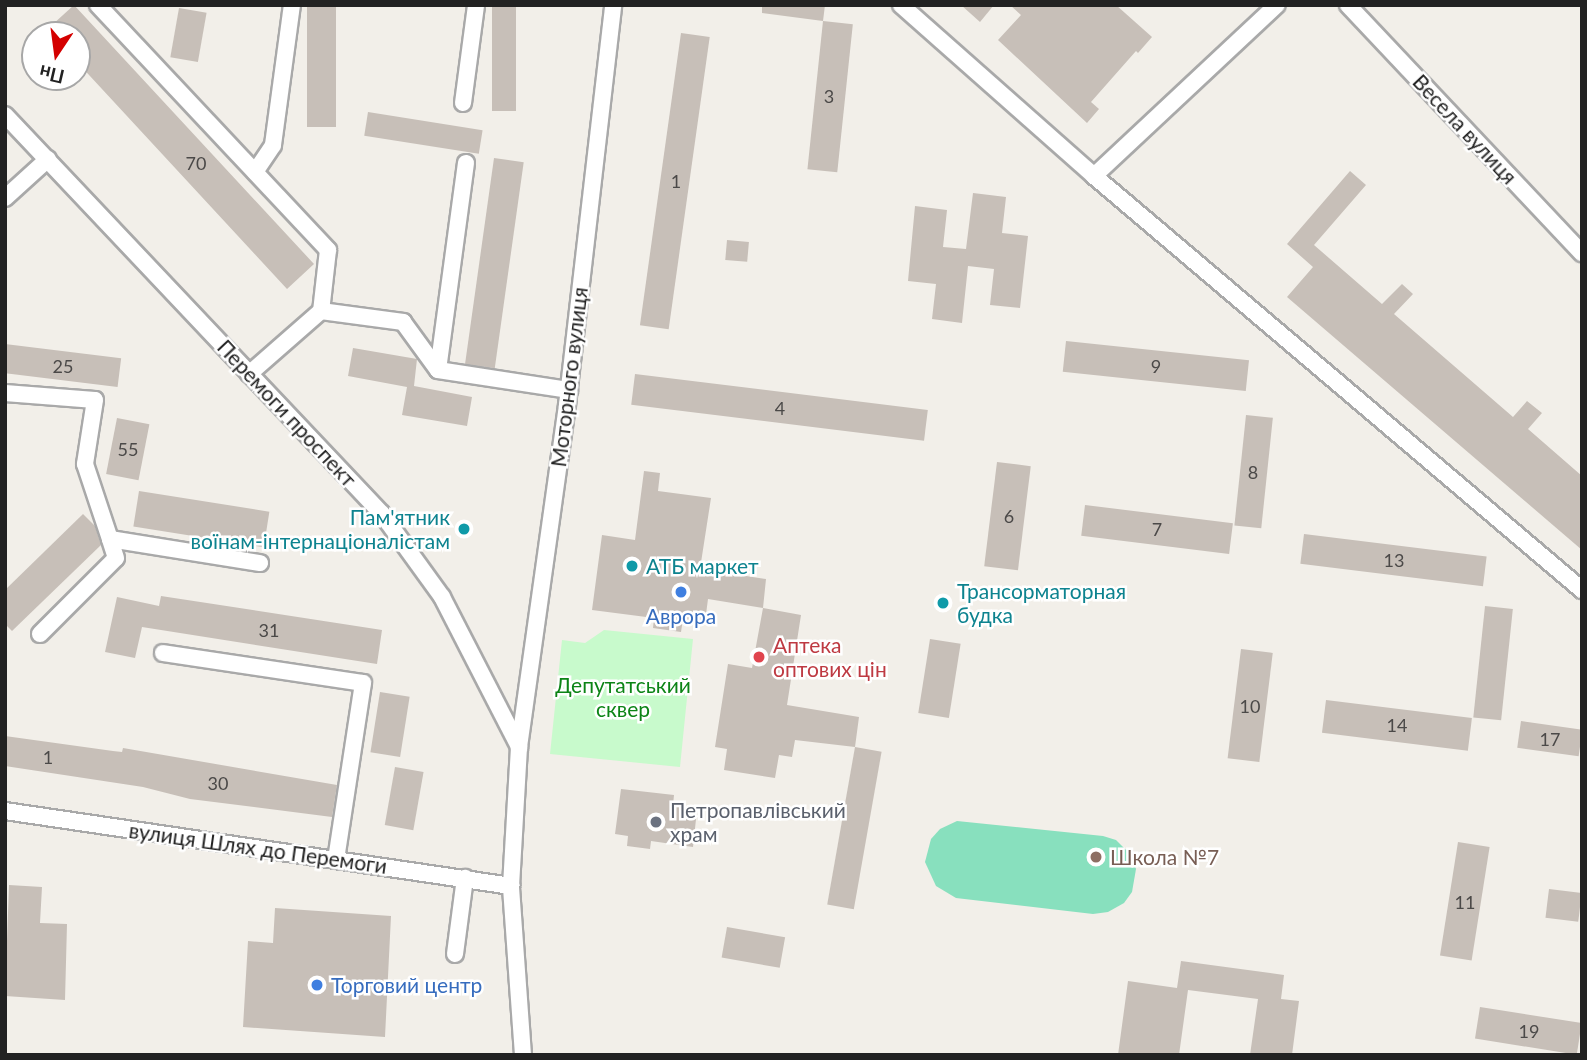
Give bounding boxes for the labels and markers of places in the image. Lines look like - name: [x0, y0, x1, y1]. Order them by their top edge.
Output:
- place label: Пам'ятник воїнам-інтернаціоналістам: [191, 504, 450, 554]
- marker: Пам'ятник воїнам-інтернаціоналістам: [456, 521, 472, 537]
- place label: АТБ маркет: [646, 553, 759, 579]
- marker: АТБ маркет: [624, 558, 640, 574]
- place label: Трансорматорная будка: [957, 578, 1126, 628]
- marker: Аврора: [673, 584, 689, 600]
- marker: Трансорматорная будка: [935, 595, 951, 611]
- place label: Аврора: [646, 603, 716, 629]
- place label: Аптека оптових цін: [773, 632, 887, 682]
- marker: Аптека оптових цін: [751, 649, 767, 665]
- place label: Петропавлівський храм: [670, 797, 846, 847]
- marker: Петропавлівський храм: [648, 814, 664, 830]
- place label: Школа №7: [1110, 844, 1219, 870]
- marker: Школа №7: [1088, 849, 1104, 865]
- place label: Торговий центр: [331, 972, 482, 998]
- marker: Торговий центр: [309, 977, 325, 993]

